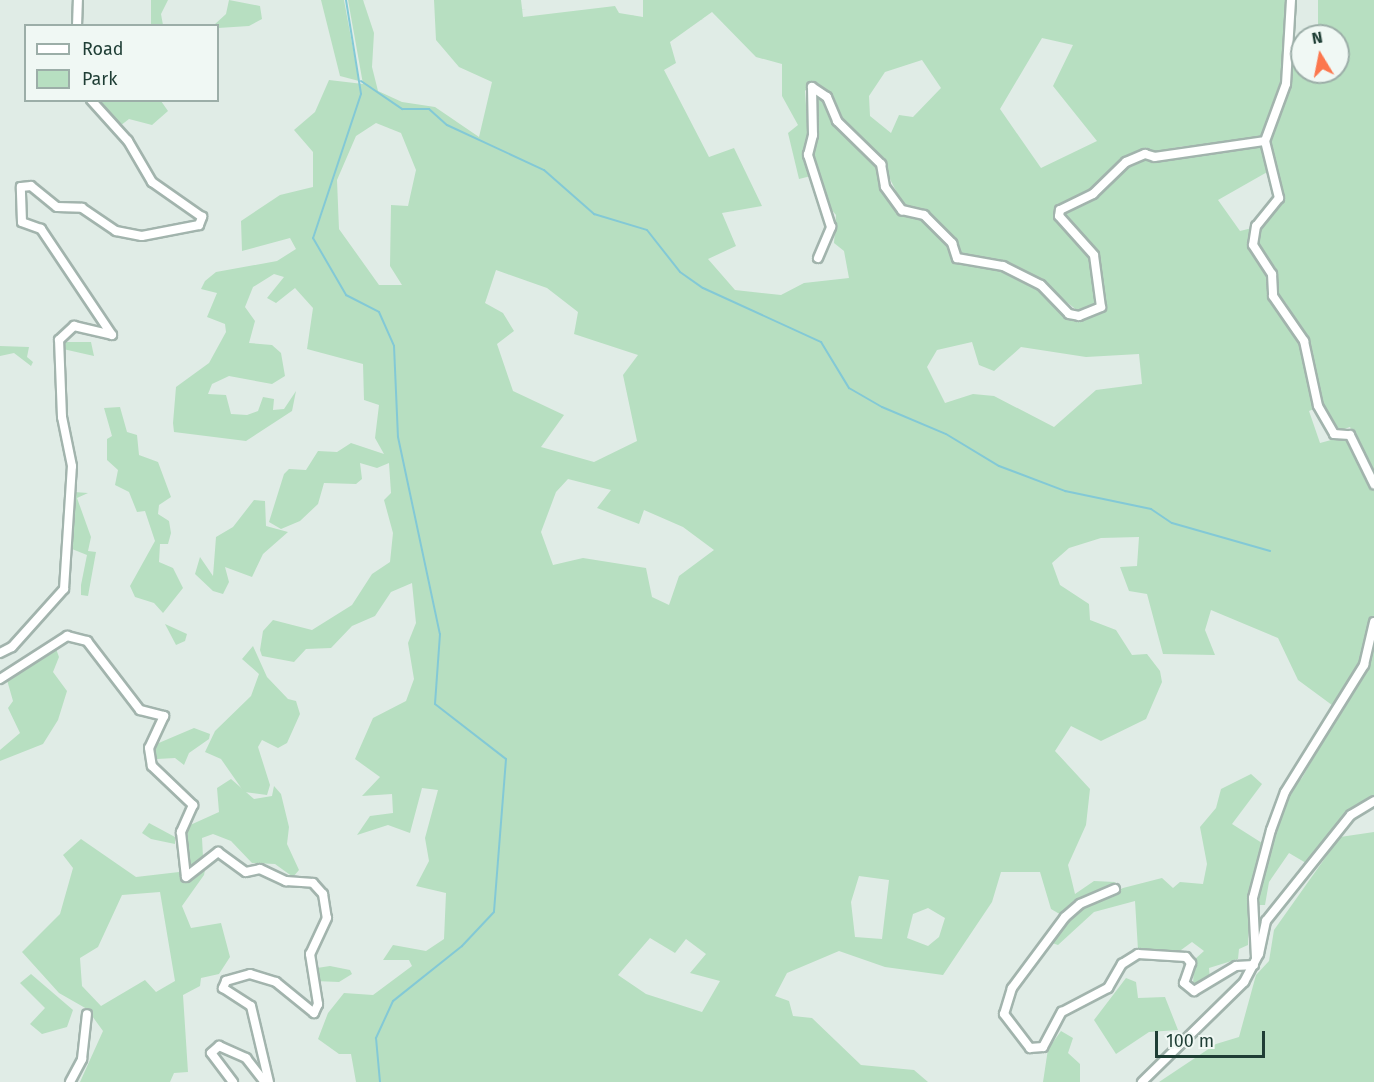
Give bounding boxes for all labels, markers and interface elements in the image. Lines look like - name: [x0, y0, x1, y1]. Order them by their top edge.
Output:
- legend: [24, 24, 219, 102]
- north arrow: [1290, 24, 1350, 84]
- text: N: [1310, 27, 1324, 48]
- text: Road: [82, 38, 124, 60]
- text: Park: [82, 68, 117, 90]
- scale bar: [1158, 1019, 1268, 1057]
- text: 100 m: [1166, 1030, 1214, 1052]

